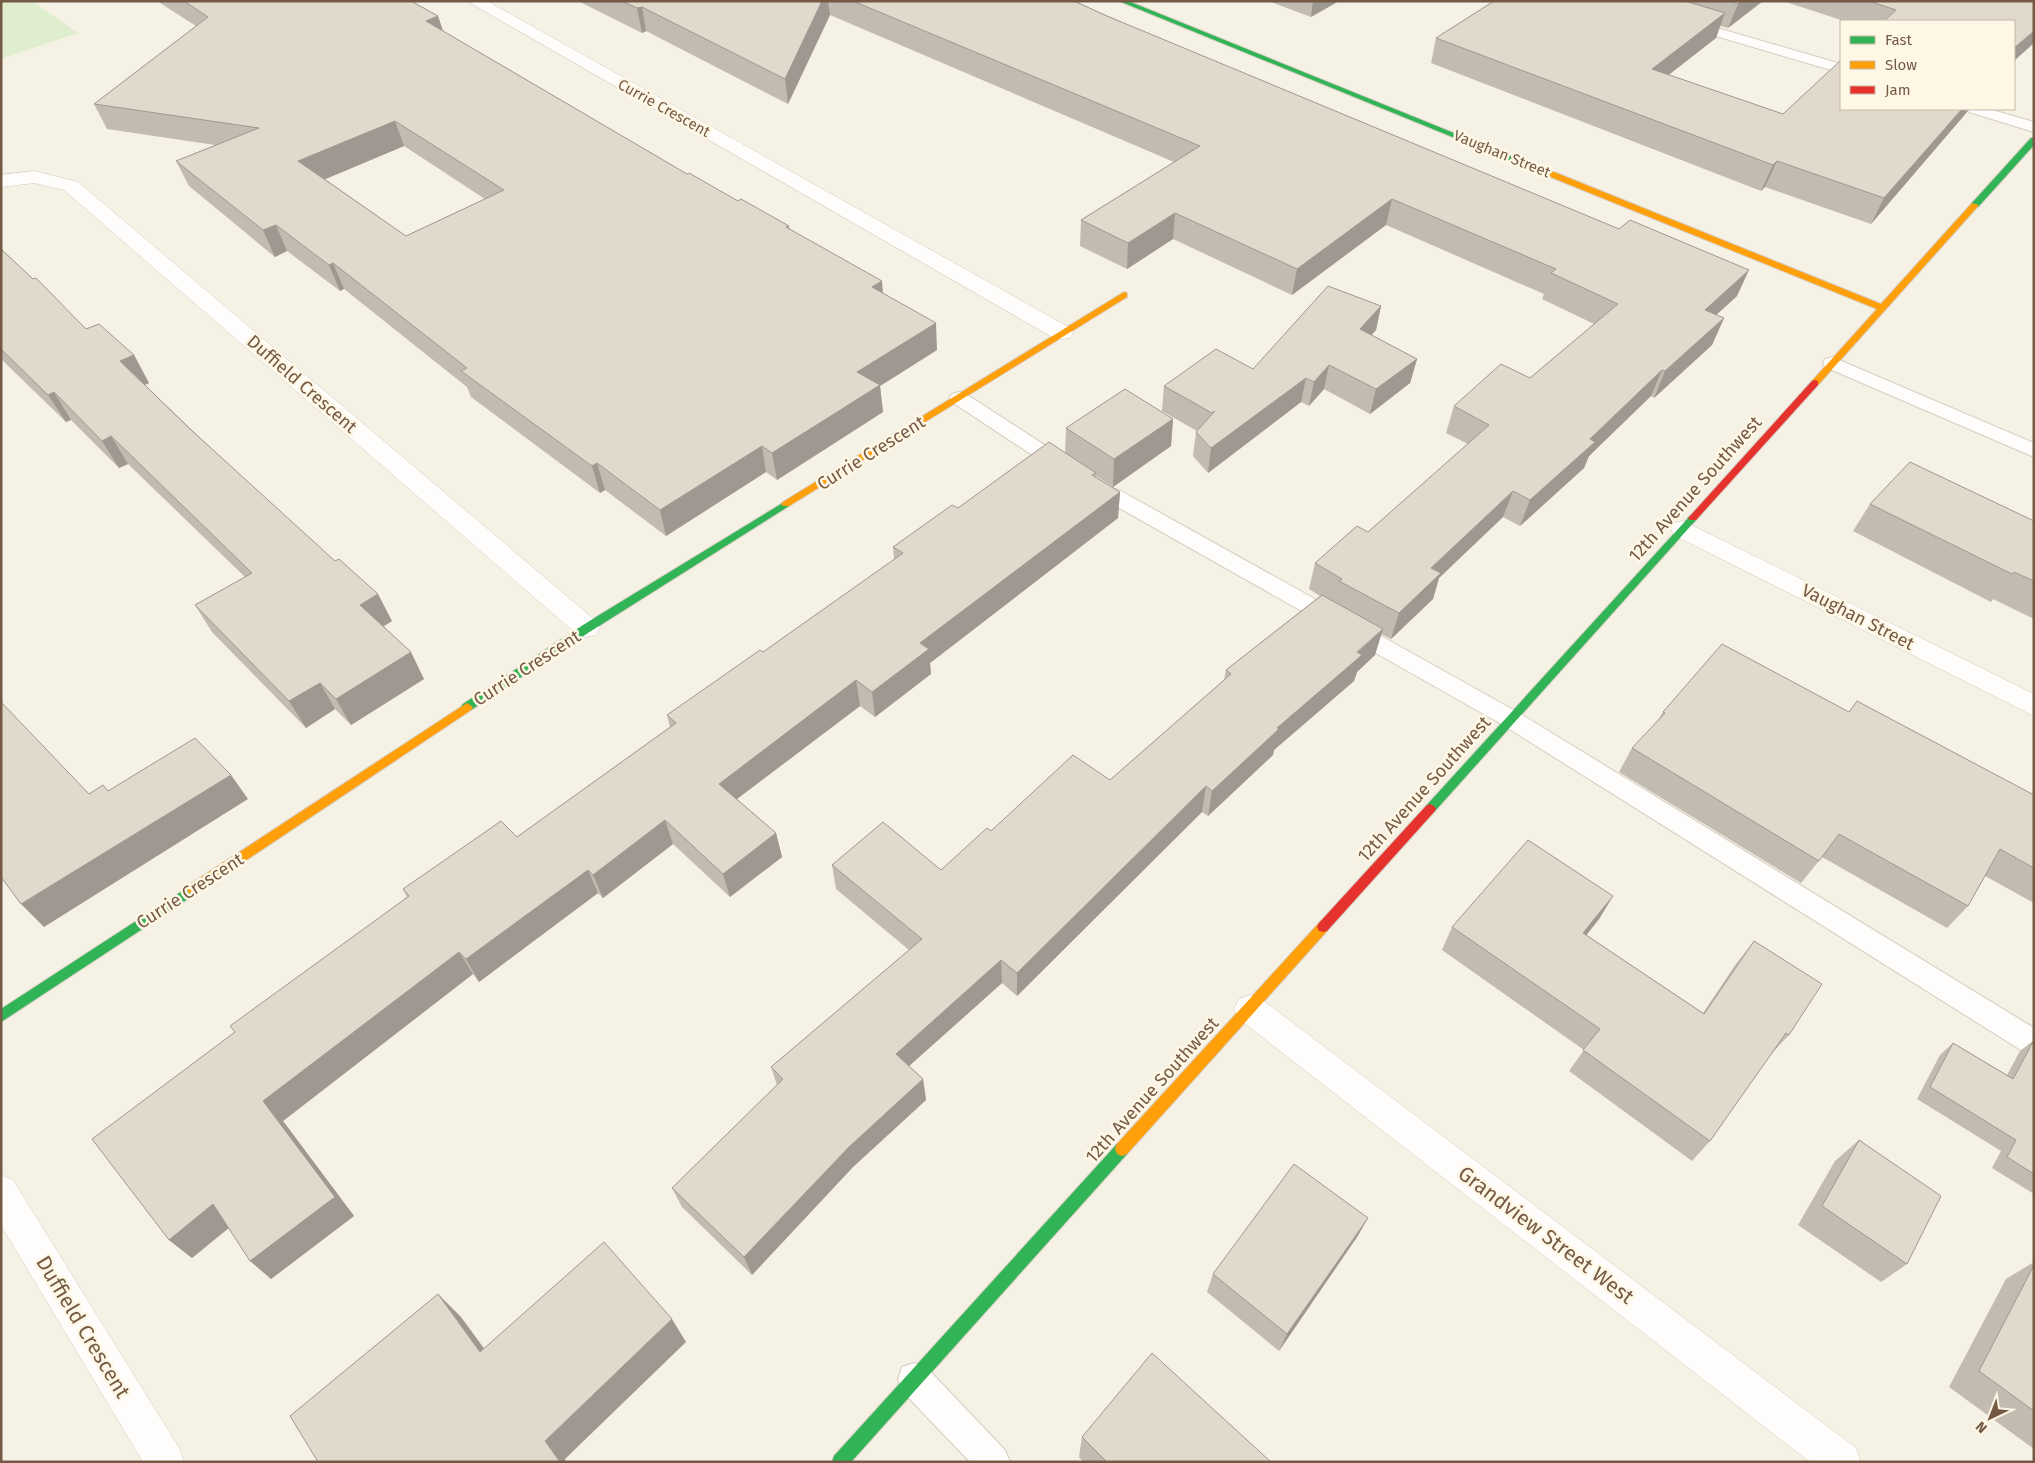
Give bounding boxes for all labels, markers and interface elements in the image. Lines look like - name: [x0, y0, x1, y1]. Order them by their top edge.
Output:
- legend: [1840, 20, 2015, 110]
- text: Fast: [1885, 31, 1912, 49]
- text: Slow: [1885, 56, 1917, 74]
- street label: Currie Crescent: [615, 75, 714, 141]
- text: Jam: [1885, 81, 1911, 99]
- street label: Vaughan Street: [1451, 126, 1554, 182]
- street label: Duffield Crescent: [243, 330, 362, 438]
- street label: Currie Crescent: [813, 411, 930, 495]
- street label: 12th Avenue Southwest: [1624, 411, 1767, 566]
- street label: Vaughan Street: [1798, 579, 1918, 655]
- street label: Currie Crescent: [469, 625, 585, 711]
- street label: 12th Avenue Southwest: [1353, 711, 1496, 866]
- street label: Currie Crescent: [132, 848, 248, 934]
- street label: 12th Avenue Southwest: [1081, 1012, 1224, 1167]
- street label: Grandview Street West: [1453, 1160, 1640, 1310]
- street label: Duffield Crescent: [30, 1251, 136, 1403]
- north arrow: [1965, 1393, 2015, 1443]
- text: N: [1972, 1418, 1991, 1437]

